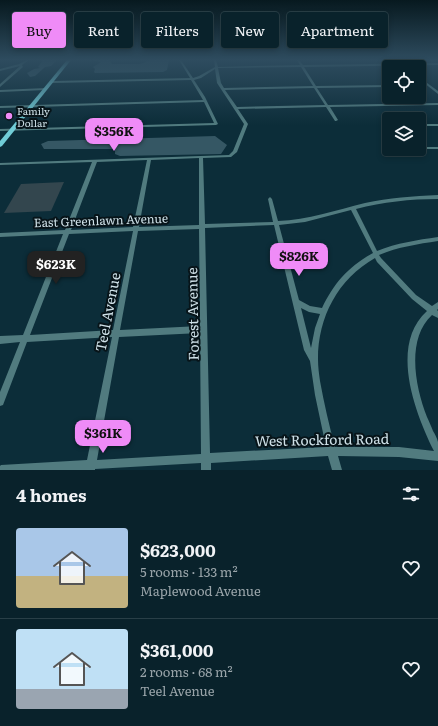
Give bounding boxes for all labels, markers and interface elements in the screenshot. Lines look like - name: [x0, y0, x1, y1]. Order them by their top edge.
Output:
- chip: Buy: [12, 12, 66, 48]
- chip: Rent: [74, 12, 133, 48]
- chip: Filters: [141, 12, 213, 48]
- chip: New: [221, 12, 279, 48]
- chip: Apartment: [287, 12, 388, 48]
- map controls: [382, 60, 426, 156]
- button: locate: [382, 60, 426, 104]
- place label: Family Dollar: [17, 103, 50, 130]
- marker: Family Dollar: [4, 111, 14, 121]
- button: layers: [382, 112, 426, 156]
- pin: $356K: [86, 118, 142, 152]
- text: $356K: [94, 121, 134, 140]
- street label: East Greenlawn Avenue: [34, 209, 168, 231]
- pin: $826K: [271, 243, 327, 277]
- text: $826K: [279, 246, 319, 265]
- pin: $623K: [28, 251, 84, 285]
- text: $623K: [36, 254, 76, 273]
- street label: Forest Avenue: [181, 267, 203, 361]
- street label: Teel Avenue: [90, 271, 124, 353]
- pin: $361K: [75, 420, 131, 454]
- text: $361K: [84, 423, 122, 442]
- street label: West Rockford Road: [255, 428, 390, 450]
- text: 4 homes: [16, 482, 87, 507]
- icon: filters: [400, 483, 422, 505]
- text: $623,000: [140, 537, 216, 562]
- icon: home: [48, 544, 96, 592]
- icon: heart: [400, 557, 422, 579]
- text: 5 rooms · 133 m²: [140, 562, 238, 581]
- text: Maplewood Avenue: [140, 581, 261, 600]
- text: $361,000: [140, 637, 214, 662]
- icon: home: [48, 645, 96, 693]
- icon: heart: [400, 658, 422, 680]
- text: 2 rooms · 68 m²: [140, 662, 233, 681]
- text: Teel Avenue: [140, 681, 215, 700]

